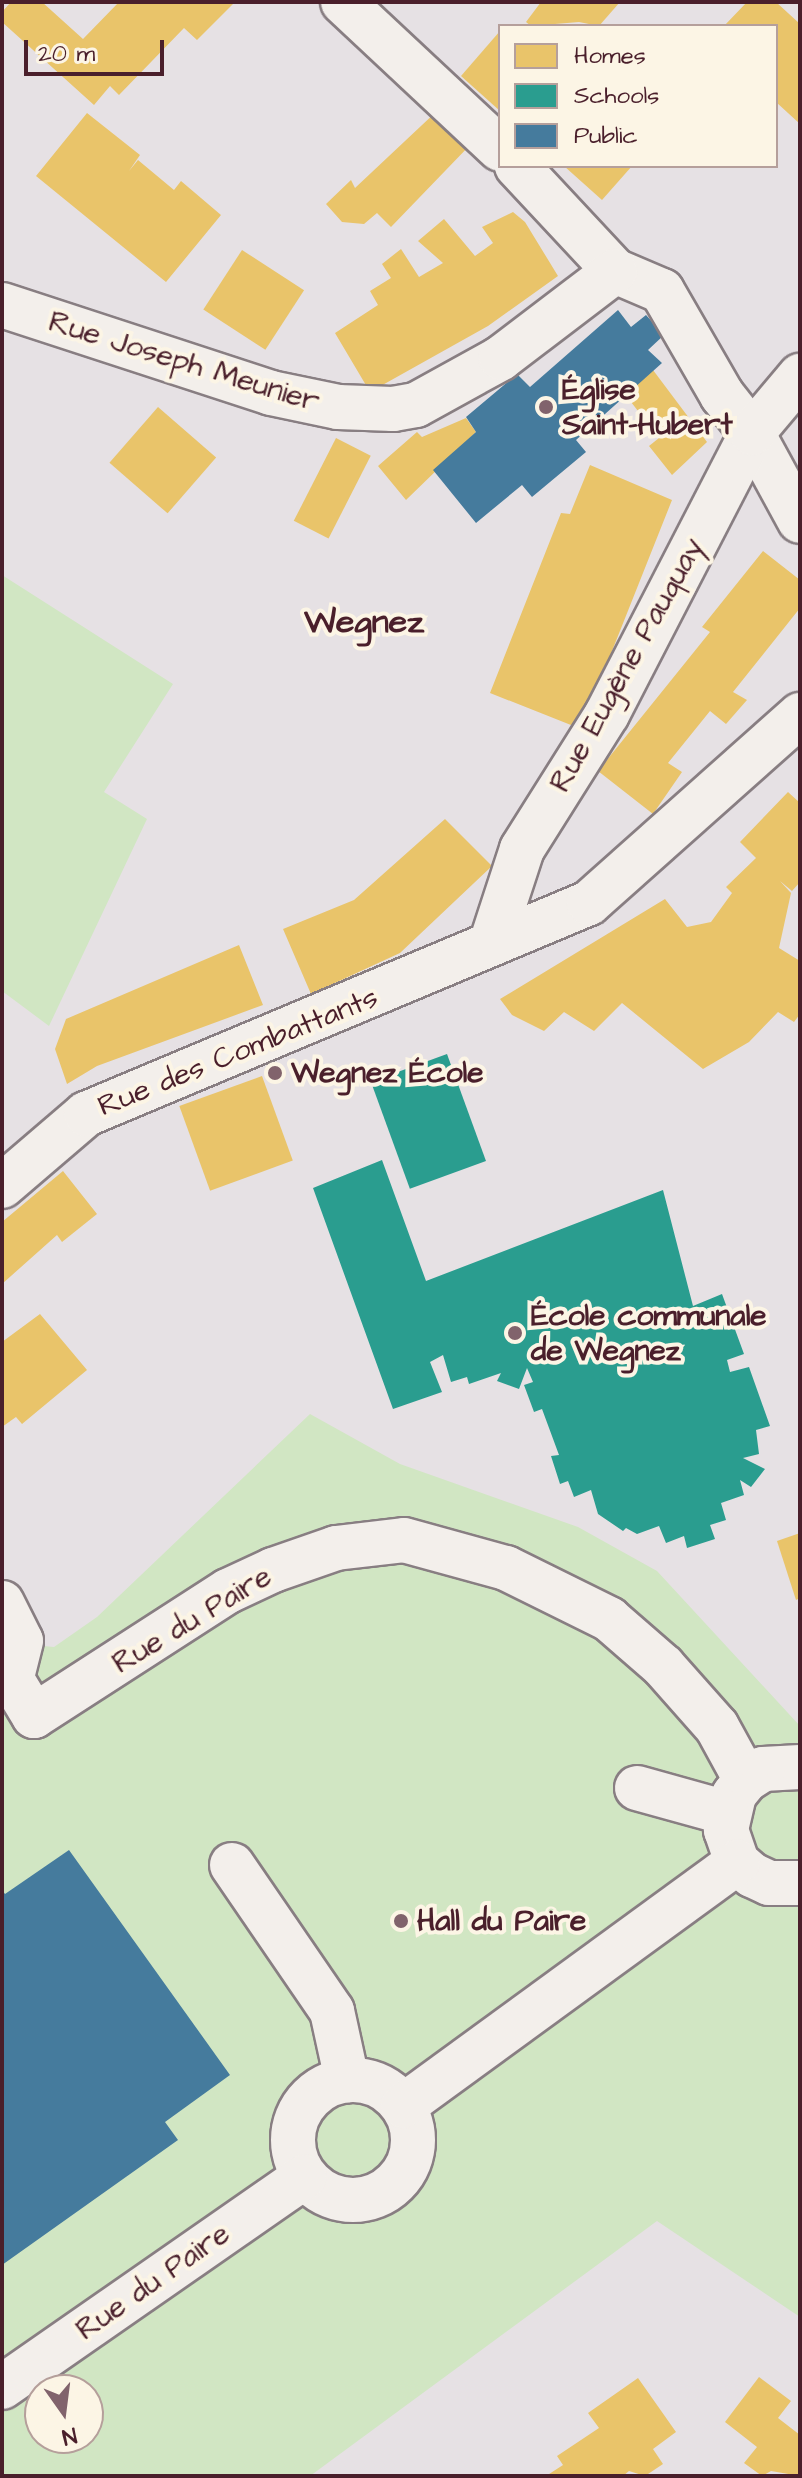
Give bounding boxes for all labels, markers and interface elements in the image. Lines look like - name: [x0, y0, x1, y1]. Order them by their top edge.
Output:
- scale bar: [28, 24, 168, 74]
- legend: [498, 24, 778, 168]
- text: 20 m: [38, 37, 95, 71]
- text: Homes: [574, 39, 646, 73]
- text: Schools: [574, 79, 659, 113]
- text: Public: [574, 119, 638, 153]
- street label: Rue Joseph Meunier: [44, 304, 324, 420]
- place label: Église Saint-Hubert: [562, 372, 733, 442]
- marker: Église Saint-Hubert: [537, 398, 555, 416]
- street label: Rue Eugène Pauquay: [542, 532, 712, 798]
- district label: Wegnez: [304, 603, 424, 643]
- street label: Rue des Combattants: [93, 979, 383, 1125]
- place label: Wegnez École: [291, 1055, 484, 1091]
- marker: Wegnez École: [266, 1064, 284, 1082]
- place label: École communale de Wegnez: [531, 1298, 767, 1368]
- marker: École communale de Wegnez: [506, 1324, 524, 1342]
- street label: Rue du Paire: [106, 1558, 278, 1682]
- place label: Hall du Paire: [417, 1903, 586, 1939]
- marker: Hall du Paire: [392, 1912, 410, 1930]
- street label: Rue du Paire: [69, 2216, 237, 2348]
- north arrow: [24, 2374, 104, 2454]
- text: N: [59, 2419, 80, 2453]

